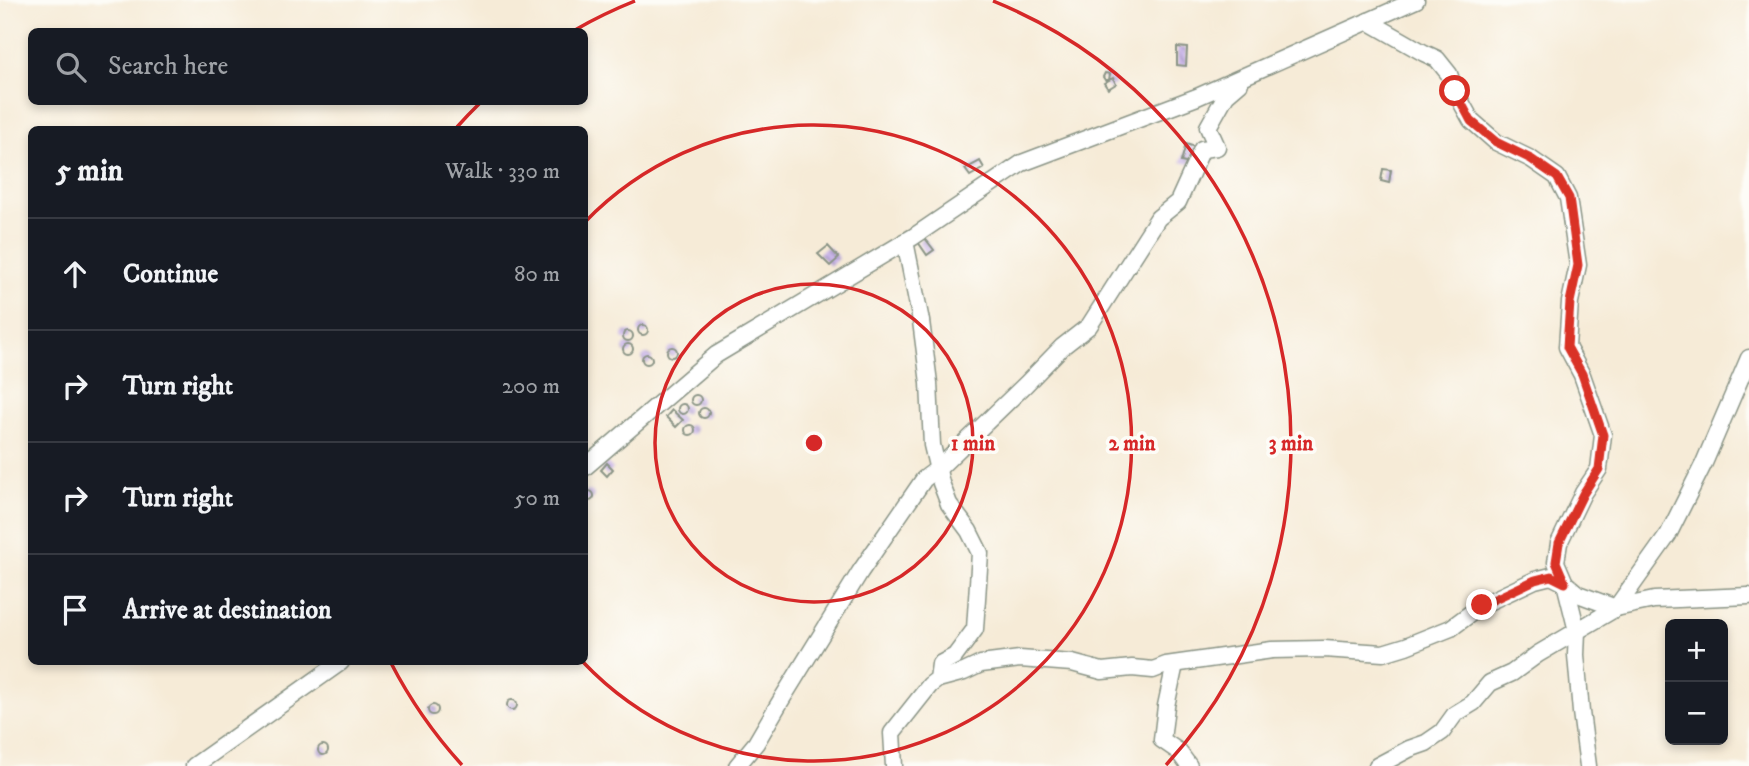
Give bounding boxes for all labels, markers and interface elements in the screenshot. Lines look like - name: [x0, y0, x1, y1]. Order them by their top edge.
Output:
- search box: [28, 28, 588, 105]
- icon: search: [52, 48, 90, 86]
- text: Search here: [108, 50, 228, 83]
- route start: [1439, 75, 1470, 106]
- text: 5 min: [56, 153, 123, 190]
- text: Walk · 330 m: [445, 157, 560, 186]
- icon: ahead: [56, 255, 94, 293]
- text: Continue: [123, 258, 218, 291]
- text: 80 m: [514, 260, 560, 289]
- icon: right: [56, 367, 94, 405]
- text: Turn right: [123, 370, 233, 403]
- text: 200 m: [502, 372, 560, 401]
- centre of rings: [802, 431, 826, 455]
- text: 1 min: [951, 431, 996, 457]
- text: 2 min: [1109, 431, 1157, 457]
- text: 3 min: [1269, 431, 1314, 457]
- icon: right: [56, 479, 94, 517]
- text: Turn right: [123, 482, 233, 515]
- text: 50 m: [514, 484, 560, 513]
- route end: [1466, 589, 1497, 620]
- icon: arrive: [56, 591, 94, 629]
- text: Arrive at destination: [123, 594, 332, 627]
- map controls: [1665, 619, 1728, 745]
- button: +: [1665, 619, 1728, 682]
- button: −: [1665, 682, 1728, 745]

